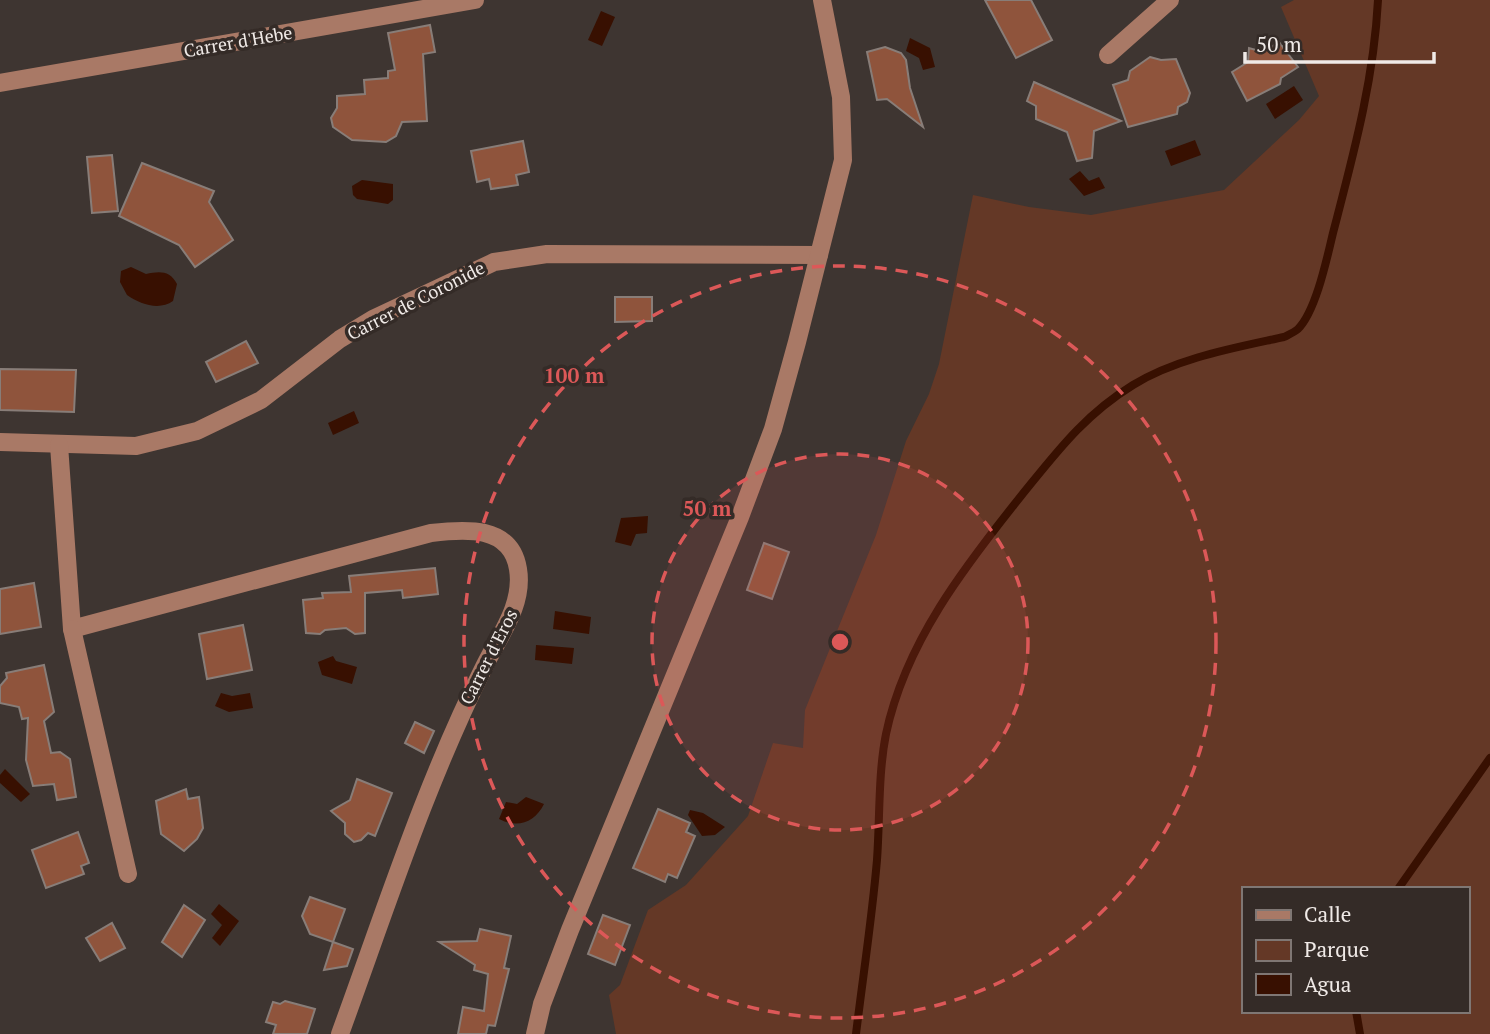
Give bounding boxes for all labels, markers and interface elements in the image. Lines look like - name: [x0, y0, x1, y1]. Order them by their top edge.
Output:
- street label: Carrer d'Hebe: [182, 20, 294, 62]
- scale bar: [1245, 21, 1434, 65]
- text: 50 m: [1256, 30, 1302, 58]
- street label: Carrer de Coronide: [343, 255, 488, 345]
- text: 100 m: [544, 361, 605, 389]
- text: 50 m: [683, 494, 732, 522]
- street label: Carrer d'Eros: [454, 605, 522, 708]
- centre of rings: [828, 630, 852, 654]
- legend: [1242, 887, 1469, 1013]
- text: Calle: [1304, 900, 1351, 928]
- text: Parque: [1304, 935, 1369, 963]
- text: Agua: [1304, 970, 1352, 998]

